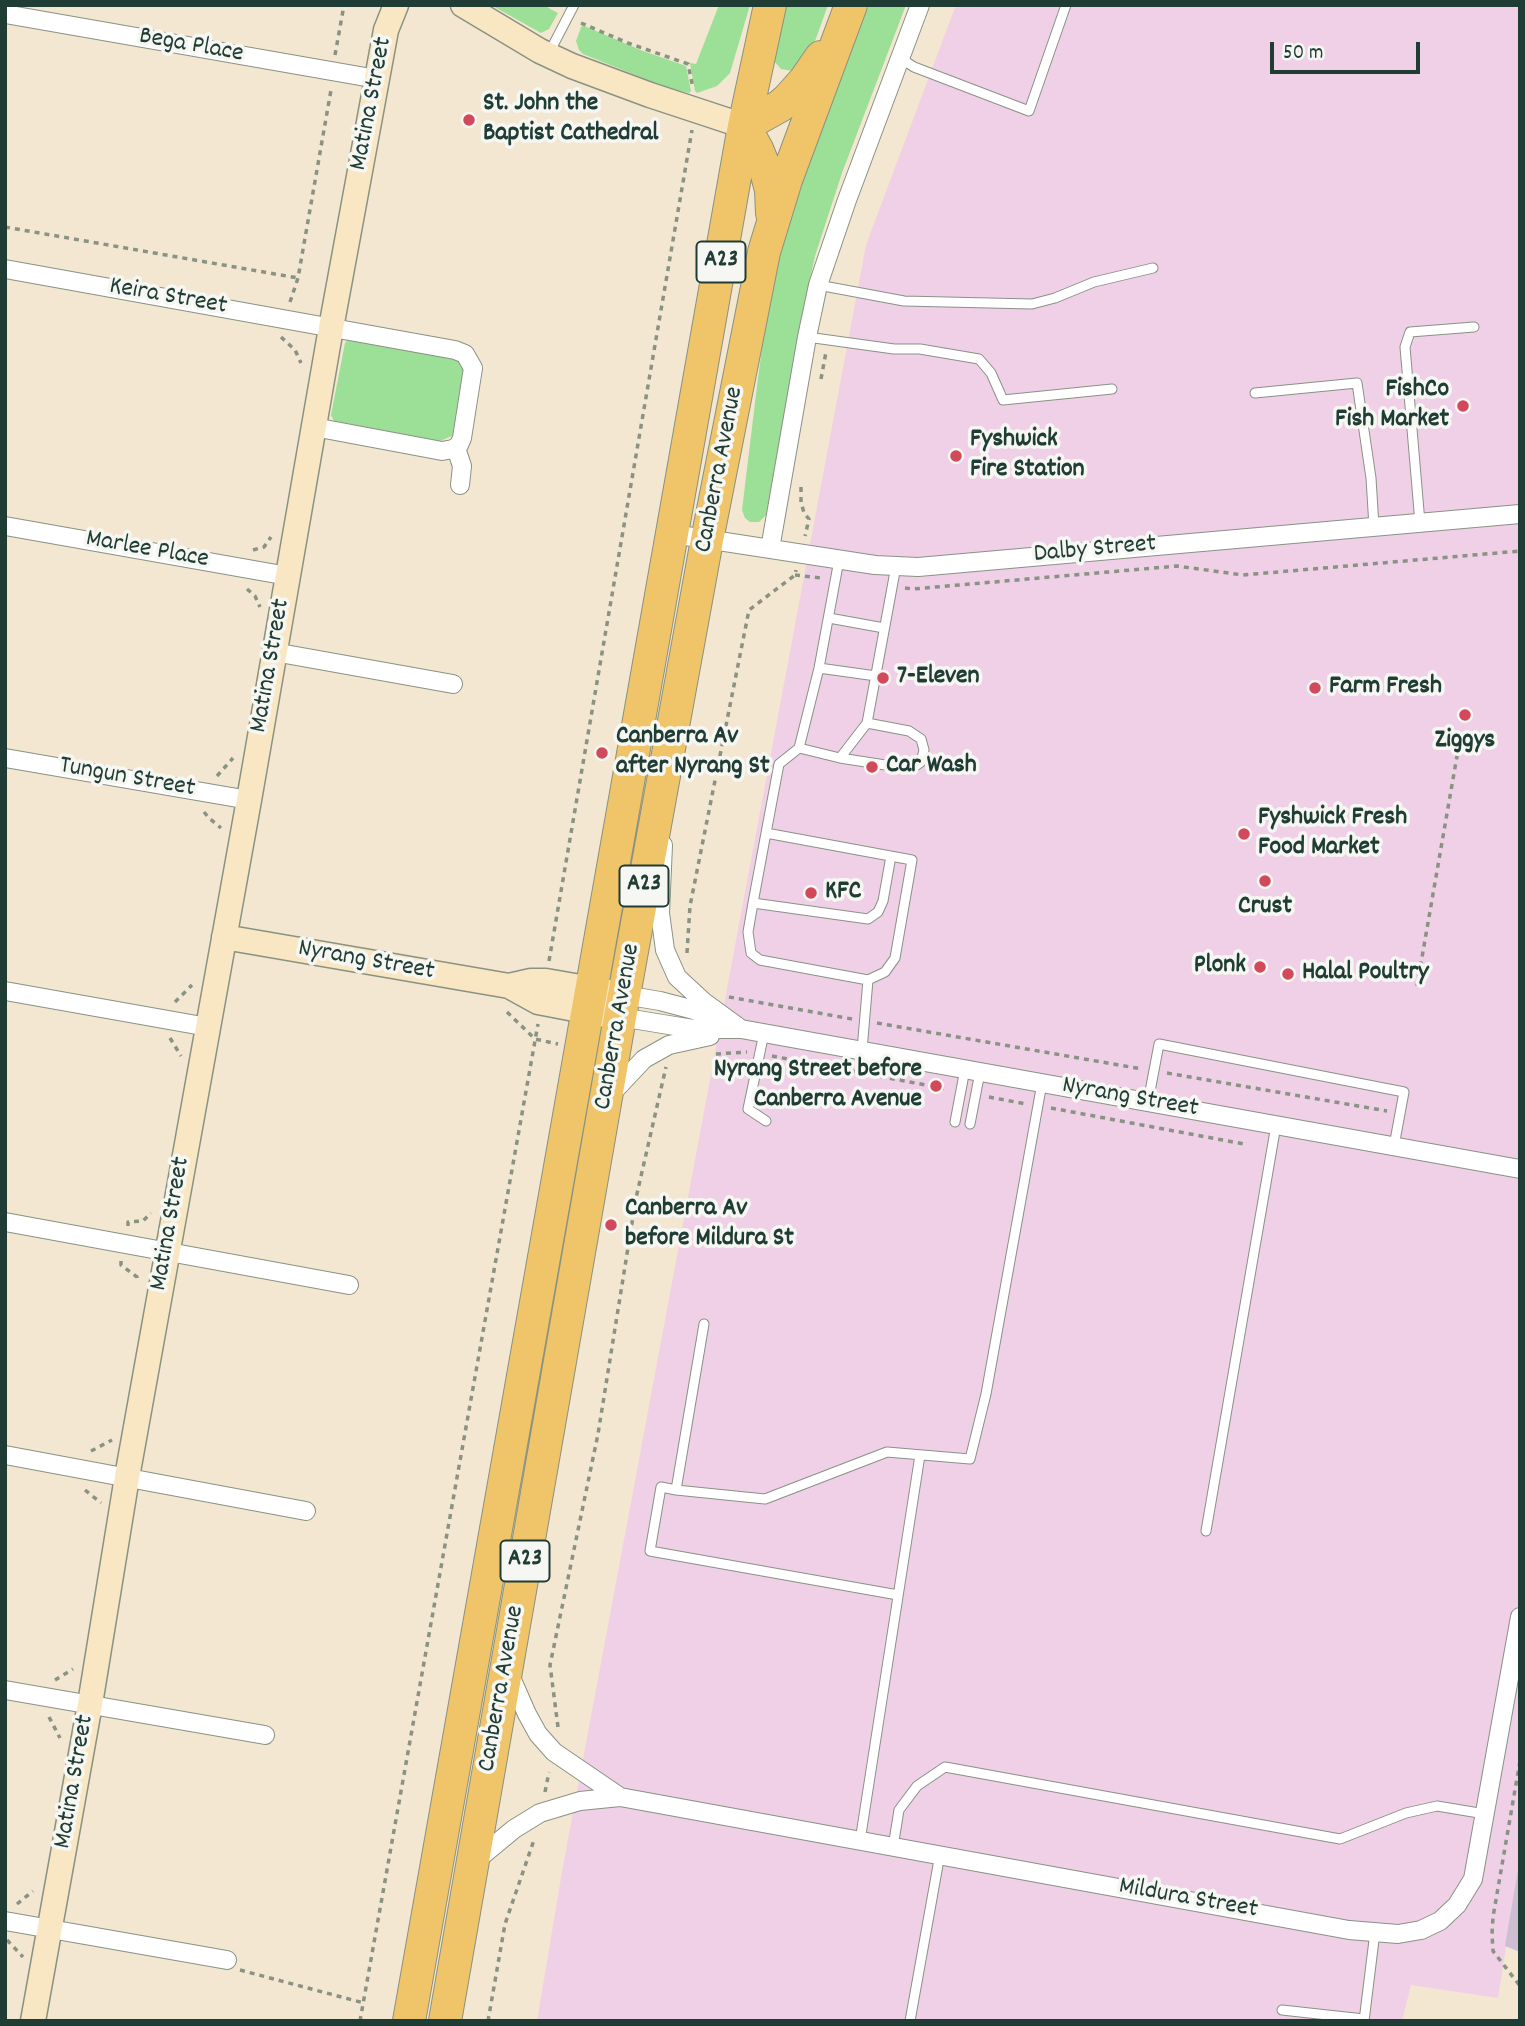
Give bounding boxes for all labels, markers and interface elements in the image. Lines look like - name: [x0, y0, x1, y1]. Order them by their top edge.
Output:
- street label: Bega Place: [136, 22, 246, 72]
- scale bar: [1273, 28, 1424, 72]
- street label: Matina Street: [345, 35, 401, 173]
- text: 50 m: [1283, 39, 1323, 69]
- place label: St. John the Baptist Cathedral: [483, 89, 659, 150]
- marker: St. John the Baptist Cathedral: [461, 112, 477, 128]
- road number: A23: [696, 242, 746, 282]
- street label: Keira Street: [107, 272, 229, 324]
- place label: FishCo Fish Market: [1335, 375, 1449, 436]
- street label: Canberra Avenue: [690, 384, 752, 556]
- marker: FishCo Fish Market: [1455, 398, 1471, 414]
- place label: Fyshwick Fire Station: [970, 425, 1085, 486]
- marker: Fyshwick Fire Station: [948, 448, 964, 464]
- street label: Marlee Place: [83, 525, 211, 577]
- street label: Dalby Street: [1033, 530, 1157, 572]
- street label: Matina Street: [245, 597, 299, 735]
- place label: 7-Eleven: [897, 662, 980, 694]
- marker: 7-Eleven: [875, 670, 891, 686]
- place label: Farm Fresh: [1329, 672, 1442, 704]
- marker: Farm Fresh: [1307, 680, 1323, 696]
- marker: Ziggys: [1457, 707, 1473, 723]
- place label: Canberra Av after Nyrang St: [616, 722, 770, 784]
- place label: Ziggys: [1435, 726, 1495, 758]
- marker: Canberra Av after Nyrang St: [594, 745, 610, 761]
- place label: Car Wash: [886, 751, 977, 783]
- street label: Tungun Street: [57, 752, 197, 806]
- marker: Car Wash: [864, 759, 880, 775]
- place label: Fyshwick Fresh Food Market: [1258, 803, 1407, 864]
- marker: Fyshwick Fresh Food Market: [1236, 826, 1252, 842]
- road number: A23: [620, 866, 668, 906]
- marker: Crust: [1257, 873, 1273, 889]
- place label: KFC: [825, 877, 861, 909]
- marker: KFC: [803, 885, 819, 901]
- place label: Crust: [1238, 892, 1292, 924]
- street label: Nyrang Street: [295, 935, 437, 989]
- street label: Canberra Avenue: [589, 941, 649, 1113]
- place label: Plonk: [1194, 951, 1246, 983]
- place label: Halal Poultry: [1302, 958, 1429, 990]
- marker: Plonk: [1252, 959, 1268, 975]
- marker: Halal Poultry: [1280, 966, 1296, 982]
- place label: Nyrang Street before Canberra Avenue: [714, 1055, 922, 1116]
- street label: Nyrang Street: [1059, 1072, 1201, 1126]
- marker: Nyrang Street before Canberra Avenue: [928, 1078, 944, 1094]
- street label: Matina Street: [145, 1155, 199, 1293]
- place label: Canberra Av before Mildura St: [625, 1194, 794, 1256]
- marker: Canberra Av before Mildura St: [603, 1217, 619, 1233]
- road number: A23: [500, 1540, 550, 1582]
- street label: Canberra Avenue: [473, 1603, 533, 1775]
- street label: Matina Street: [49, 1713, 103, 1851]
- street label: Mildura Street: [1116, 1872, 1260, 1928]

